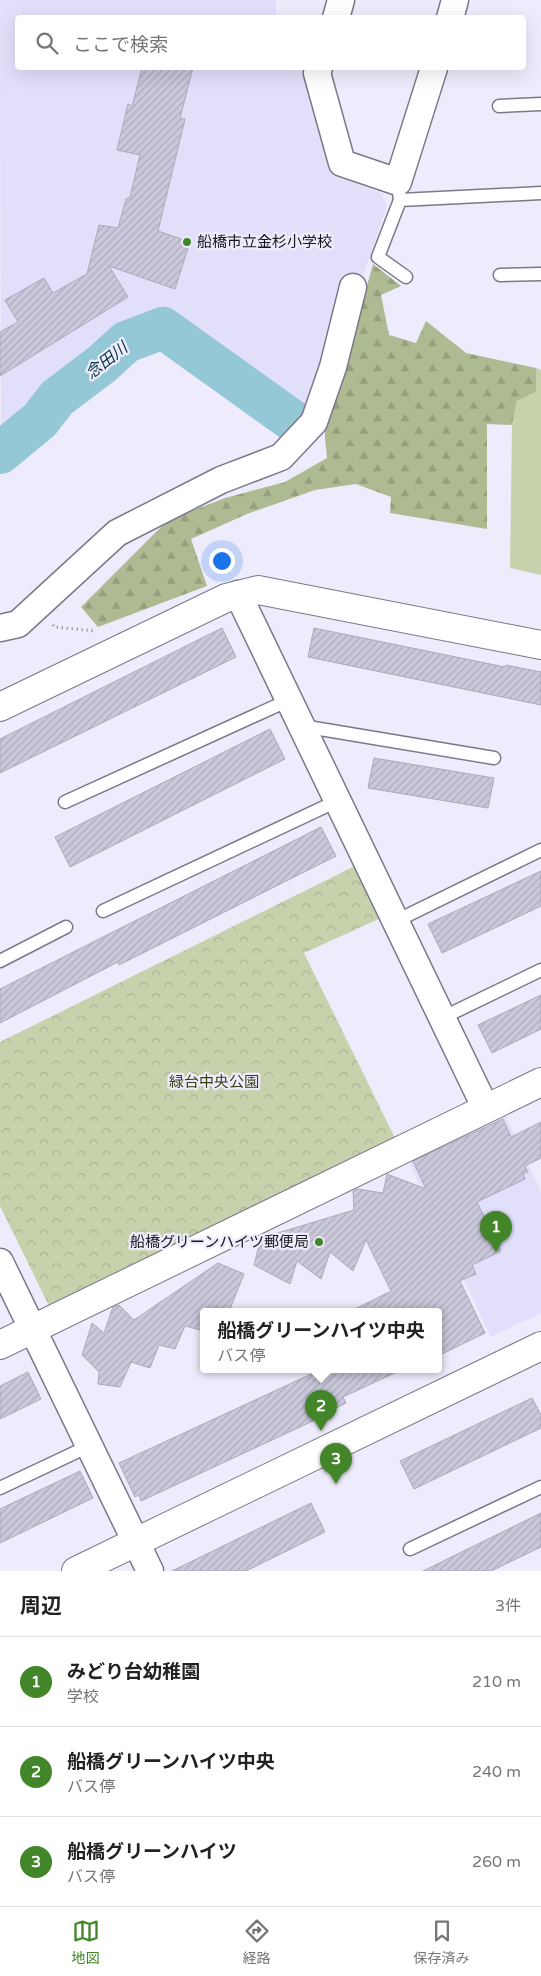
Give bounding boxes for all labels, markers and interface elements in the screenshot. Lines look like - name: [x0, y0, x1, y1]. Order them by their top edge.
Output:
- search box: [15, 15, 526, 70]
- icon: search: [33, 29, 61, 57]
- text: ここで検索: [73, 34, 168, 56]
- place label: 船橋市立金杉小学校: [197, 233, 332, 251]
- marker: 船橋市立金杉小学校: [181, 236, 193, 248]
- water label: 念田川: [82, 337, 133, 383]
- your location: [209, 548, 235, 574]
- park label: 緑台中央公園: [169, 1073, 259, 1091]
- pin: 1: [480, 1211, 512, 1252]
- place label: 船橋グリーンハイツ郵便局: [130, 1233, 309, 1251]
- marker: 船橋グリーンハイツ郵便局: [313, 1236, 325, 1248]
- popup: [200, 1308, 442, 1373]
- text: 船橋グリーンハイツ中央: [217, 1320, 425, 1342]
- text: バス停: [217, 1346, 265, 1366]
- pin: 2: [305, 1390, 337, 1431]
- pin: 3: [320, 1443, 352, 1484]
- text: 周辺: [20, 1594, 62, 1619]
- text: 3件: [495, 1596, 521, 1616]
- text: みどり台幼稚園: [67, 1661, 200, 1683]
- text: 1: [31, 1672, 41, 1692]
- text: 210 m: [472, 1672, 521, 1692]
- text: 学校: [67, 1687, 99, 1707]
- text: 船橋グリーンハイツ中央: [67, 1751, 275, 1773]
- text: 2: [31, 1762, 41, 1782]
- text: 240 m: [472, 1762, 521, 1782]
- text: バス停: [67, 1777, 115, 1797]
- text: 船橋グリーンハイツ: [67, 1841, 237, 1863]
- text: 3: [31, 1852, 41, 1872]
- text: 260 m: [472, 1852, 521, 1872]
- text: バス停: [67, 1867, 115, 1887]
- tab: 地図: [72, 1917, 100, 1967]
- tab: 経路: [243, 1917, 271, 1967]
- tab: 保存済み: [414, 1917, 470, 1967]

